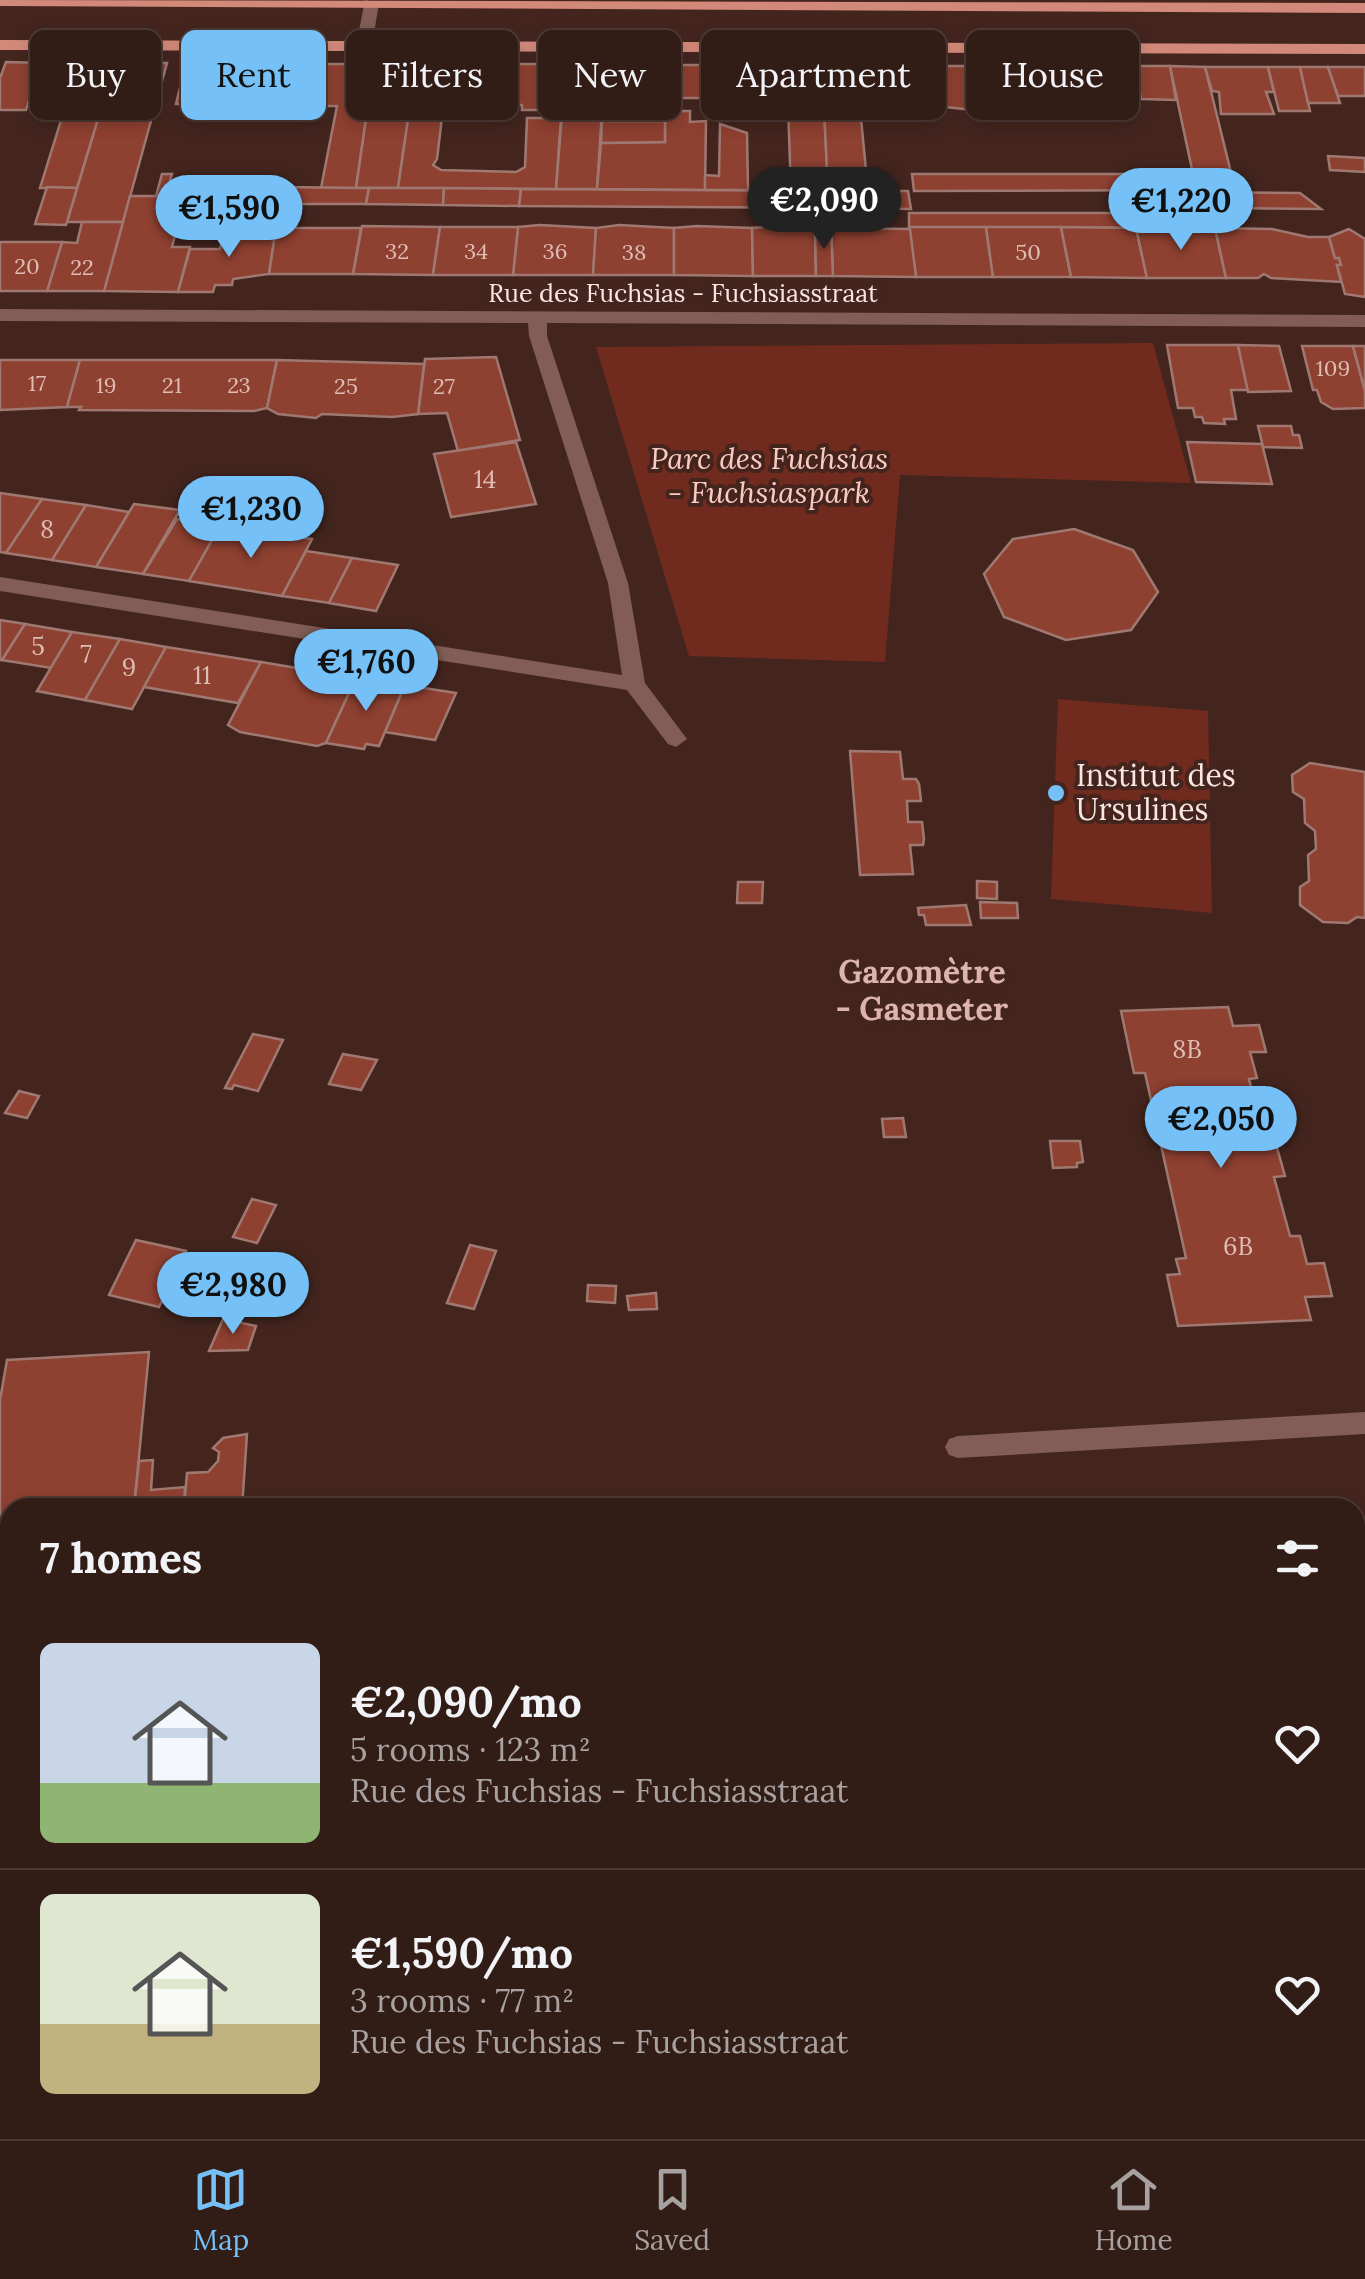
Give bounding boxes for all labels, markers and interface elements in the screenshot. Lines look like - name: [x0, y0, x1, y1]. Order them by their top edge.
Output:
- chip: Buy: [30, 30, 161, 120]
- chip: Rent: [181, 30, 326, 120]
- chip: Filters: [346, 30, 518, 120]
- chip: New: [538, 30, 681, 120]
- chip: Apartment: [701, 30, 946, 120]
- chip: House: [966, 30, 1139, 120]
- pin: €2,090: [743, 167, 905, 252]
- pin: €1,220: [1100, 168, 1262, 253]
- pin: €1,590: [148, 175, 310, 260]
- text: €2,090: [769, 179, 879, 220]
- text: €1,220: [1130, 180, 1232, 221]
- text: €1,590: [178, 187, 280, 228]
- house number: 32: [385, 237, 409, 265]
- house number: 34: [464, 237, 488, 265]
- house number: 36: [543, 237, 567, 265]
- house number: 38: [622, 238, 646, 266]
- house number: 50: [1015, 238, 1041, 266]
- house number: 20: [14, 252, 40, 280]
- house number: 22: [70, 253, 94, 281]
- street label: Rue des Fuchsias - Fuchsiasstraat: [488, 277, 878, 309]
- house number: 109: [1316, 354, 1350, 382]
- house number: 17: [28, 369, 46, 397]
- house number: 19: [96, 371, 116, 399]
- house number: 21: [162, 371, 182, 399]
- house number: 23: [227, 371, 251, 399]
- house number: 25: [334, 372, 358, 400]
- house number: 27: [433, 372, 455, 400]
- park label: Parc des Fuchsias - Fuchsiaspark: [650, 439, 888, 511]
- house number: 14: [474, 463, 496, 495]
- pin: €1,230: [170, 476, 332, 561]
- text: €1,230: [200, 488, 302, 529]
- house number: 8: [40, 513, 54, 545]
- pin: €1,760: [285, 629, 447, 714]
- house number: 5: [31, 630, 45, 662]
- house number: 7: [80, 638, 92, 670]
- text: €1,760: [316, 641, 416, 682]
- house number: 9: [122, 651, 136, 683]
- house number: 11: [193, 659, 211, 691]
- place label: Institut des Ursulines: [1076, 756, 1236, 828]
- marker: Institut des Ursulines: [1045, 782, 1067, 804]
- district label: Gazomètre - Gasmeter: [836, 951, 1009, 1029]
- house number: 8B: [1172, 1033, 1202, 1065]
- pin: €2,050: [1140, 1086, 1302, 1171]
- text: €2,050: [1167, 1098, 1275, 1139]
- house number: 6B: [1223, 1230, 1253, 1262]
- pin: €2,980: [152, 1252, 314, 1337]
- text: €2,980: [179, 1264, 287, 1305]
- text: 7 homes: [40, 1531, 202, 1585]
- icon: filters: [1270, 1531, 1325, 1586]
- text: €2,090/mo: [350, 1675, 582, 1729]
- icon: home: [120, 1683, 240, 1803]
- icon: heart: [1270, 1716, 1325, 1771]
- text: 5 rooms · 123 m²: [350, 1729, 591, 1770]
- text: Rue des Fuchsias - Fuchsiasstraat: [350, 1770, 848, 1811]
- text: €1,590/mo: [350, 1926, 573, 1980]
- icon: home: [120, 1934, 240, 2054]
- icon: heart: [1270, 1967, 1325, 2022]
- text: 3 rooms · 77 m²: [350, 1980, 574, 2021]
- text: Rue des Fuchsias - Fuchsiasstraat: [350, 2021, 848, 2062]
- tab: Map: [192, 2162, 249, 2258]
- tab: Saved: [634, 2162, 710, 2258]
- tab: Home: [1095, 2162, 1173, 2258]

